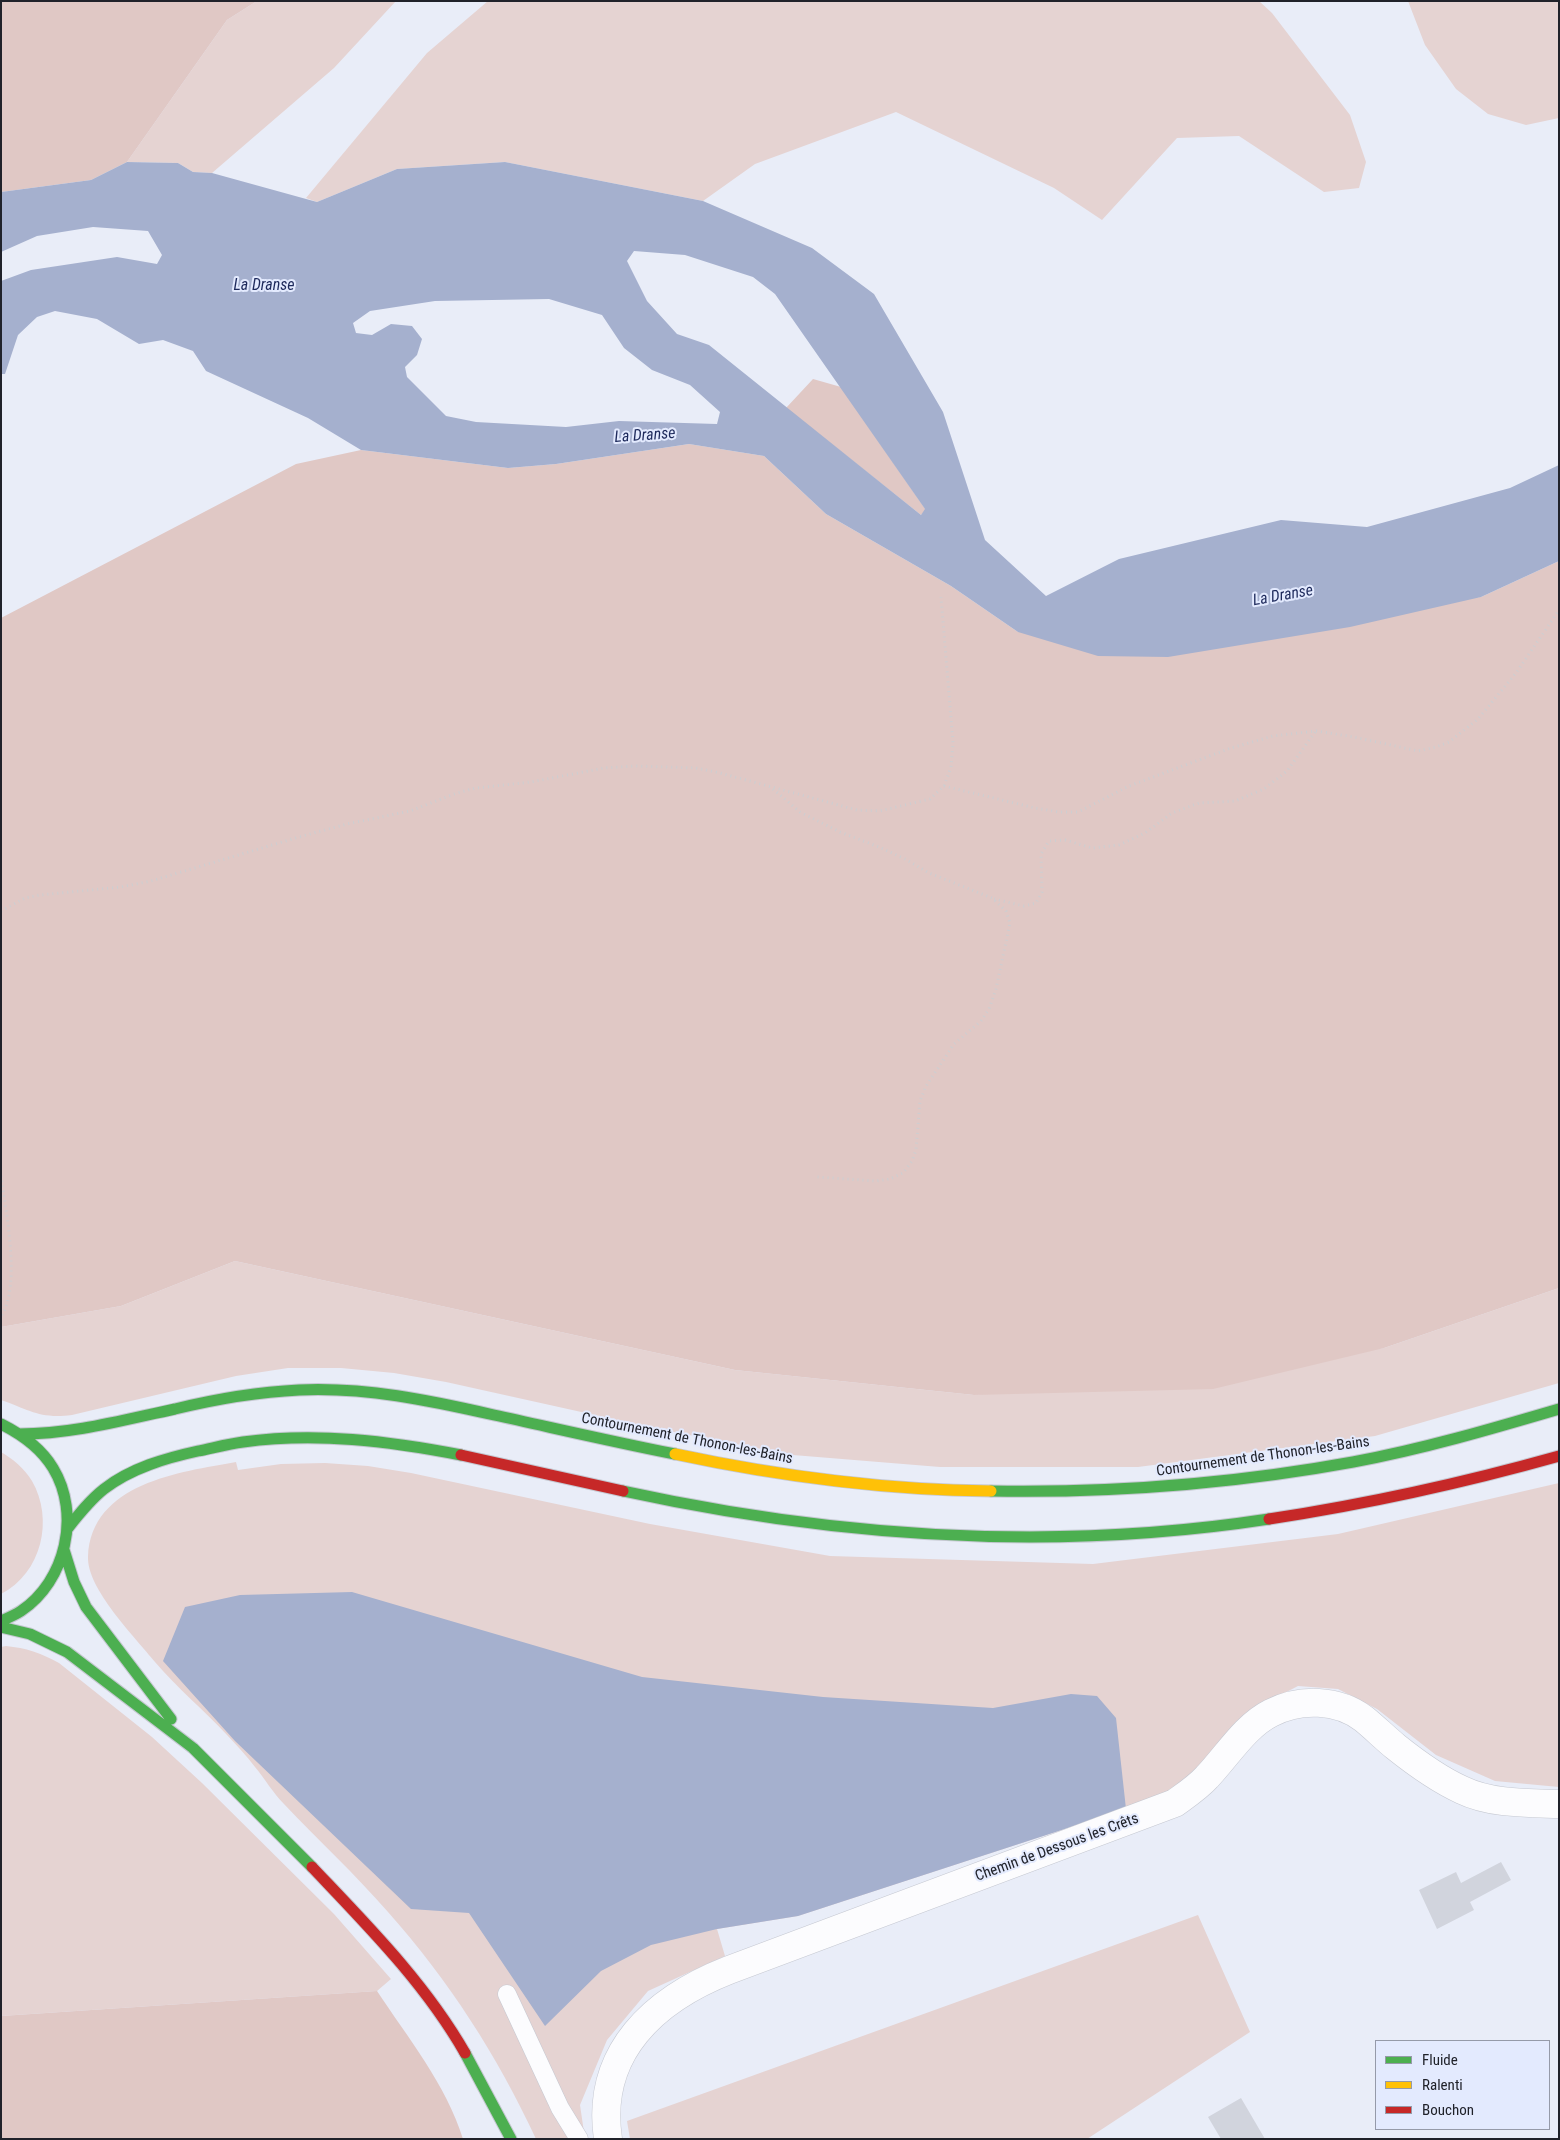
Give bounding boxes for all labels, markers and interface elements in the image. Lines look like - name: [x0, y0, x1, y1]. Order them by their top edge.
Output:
- water label: La Dranse: [233, 276, 295, 296]
- water label: La Dranse: [614, 424, 676, 448]
- water label: La Dranse: [1251, 581, 1315, 611]
- street label: Contournement de Thonon-les-Bains: [580, 1410, 794, 1468]
- street label: Contournement de Thonon-les-Bains: [1155, 1433, 1371, 1481]
- street label: Chemin de Dessous les Crêts: [973, 1810, 1141, 1886]
- legend: [1375, 2040, 1550, 2130]
- text: Fluide: [1422, 2051, 1458, 2069]
- text: Ralenti: [1422, 2076, 1463, 2094]
- text: Bouchon: [1422, 2101, 1474, 2119]

